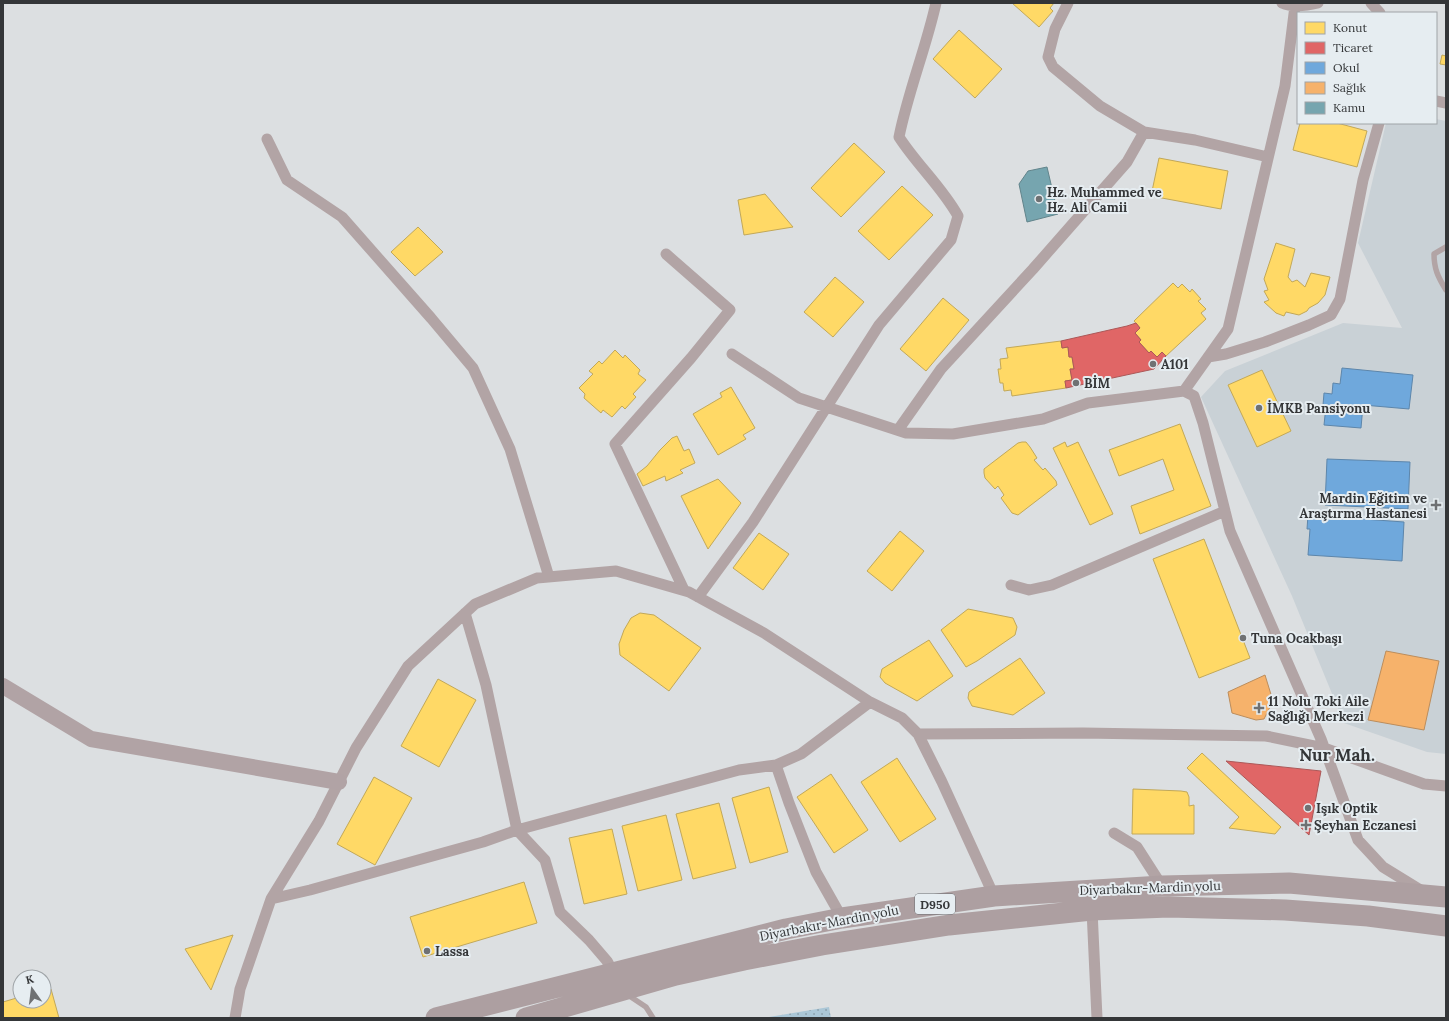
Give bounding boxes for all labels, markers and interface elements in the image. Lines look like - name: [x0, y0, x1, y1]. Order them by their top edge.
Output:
- legend: [1297, 12, 1437, 124]
- text: Konut: [1333, 20, 1367, 35]
- text: Ticaret: [1333, 40, 1373, 55]
- text: Okul: [1333, 60, 1359, 75]
- text: Sağlık: [1333, 80, 1367, 95]
- text: Kamu: [1333, 100, 1365, 115]
- place label: Hz. Muhammed ve Hz. Ali Camii: [1047, 184, 1162, 216]
- marker: Hz. Muhammed ve Hz. Ali Camii: [1034, 194, 1044, 204]
- place label: A101: [1161, 356, 1189, 373]
- marker: A101: [1148, 359, 1158, 369]
- place label: BİM: [1084, 375, 1110, 392]
- marker: BİM: [1071, 378, 1081, 388]
- place label: İMKB Pansiyonu: [1267, 400, 1370, 417]
- marker: İMKB Pansiyonu: [1254, 403, 1264, 413]
- place label: Mardin Eğitim ve Araştırma Hastanesi: [1300, 490, 1427, 522]
- marker: Mardin Eğitim ve Araştırma Hastanesi: [1430, 499, 1442, 511]
- place label: Tuna Ocakbaşı: [1251, 630, 1342, 647]
- marker: Tuna Ocakbaşı: [1238, 633, 1248, 643]
- place label: 11 Nolu Toki Aile Sağlığı Merkezi: [1268, 693, 1369, 725]
- marker: 11 Nolu Toki Aile Sağlığı Merkezi: [1253, 702, 1265, 714]
- district label: Nur Mah.: [1299, 744, 1375, 766]
- place label: Işık Optik: [1316, 800, 1378, 817]
- marker: Işık Optik: [1303, 803, 1313, 813]
- place label: Şeyhan Eczanesi: [1314, 817, 1417, 834]
- marker: Şeyhan Eczanesi: [1301, 820, 1311, 830]
- street label: Diyarbakır-Mardin yolu: [1079, 877, 1221, 899]
- road number: D950: [915, 894, 955, 914]
- street label: Diyarbakır-Mardin yolu: [758, 901, 900, 945]
- place label: Lassa: [435, 943, 469, 960]
- marker: Lassa: [422, 946, 432, 956]
- north arrow: [12, 969, 52, 1009]
- text: K: [24, 972, 35, 987]

